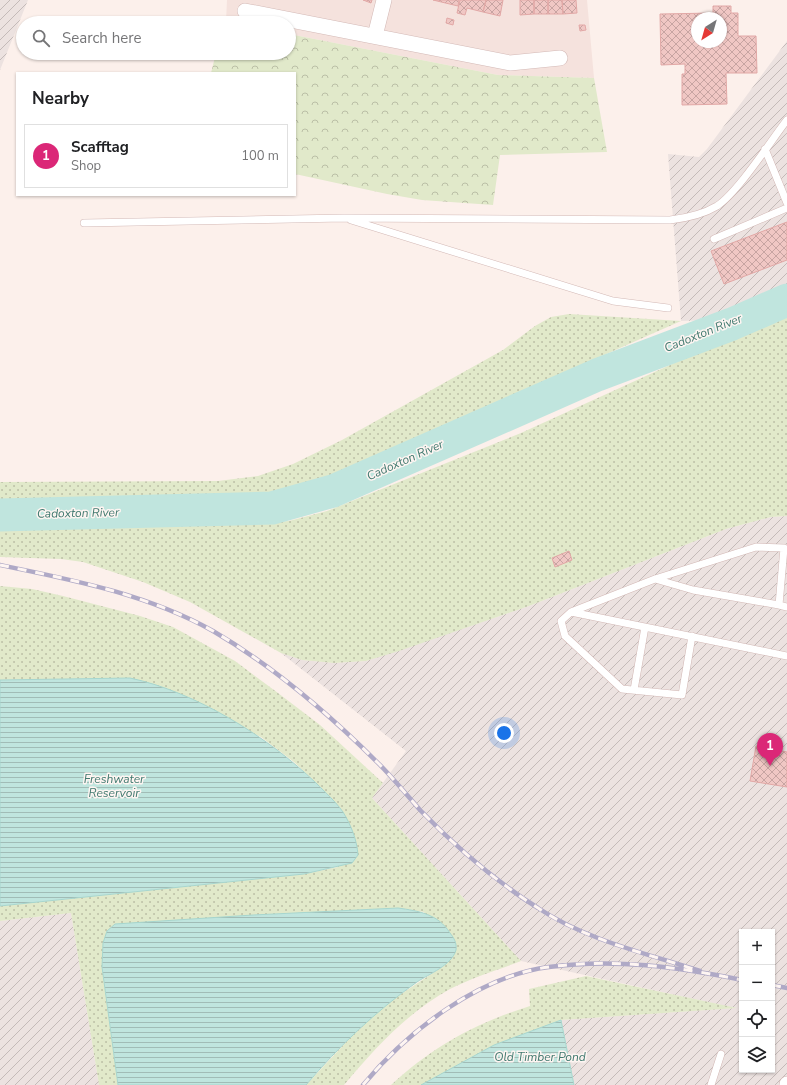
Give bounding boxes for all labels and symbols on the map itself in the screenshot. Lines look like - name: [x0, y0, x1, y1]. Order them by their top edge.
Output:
- north arrow: [691, 12, 727, 48]
- water label: Cadoxton River: [662, 310, 745, 356]
- water label: Cadoxton River: [364, 436, 447, 484]
- water label: Cadoxton River: [37, 504, 120, 522]
- your location: [494, 723, 514, 743]
- pin: 1: [757, 733, 783, 766]
- water label: Freshwater Reservoir: [84, 771, 145, 801]
- water label: Old Timber Pond: [494, 1049, 586, 1065]

